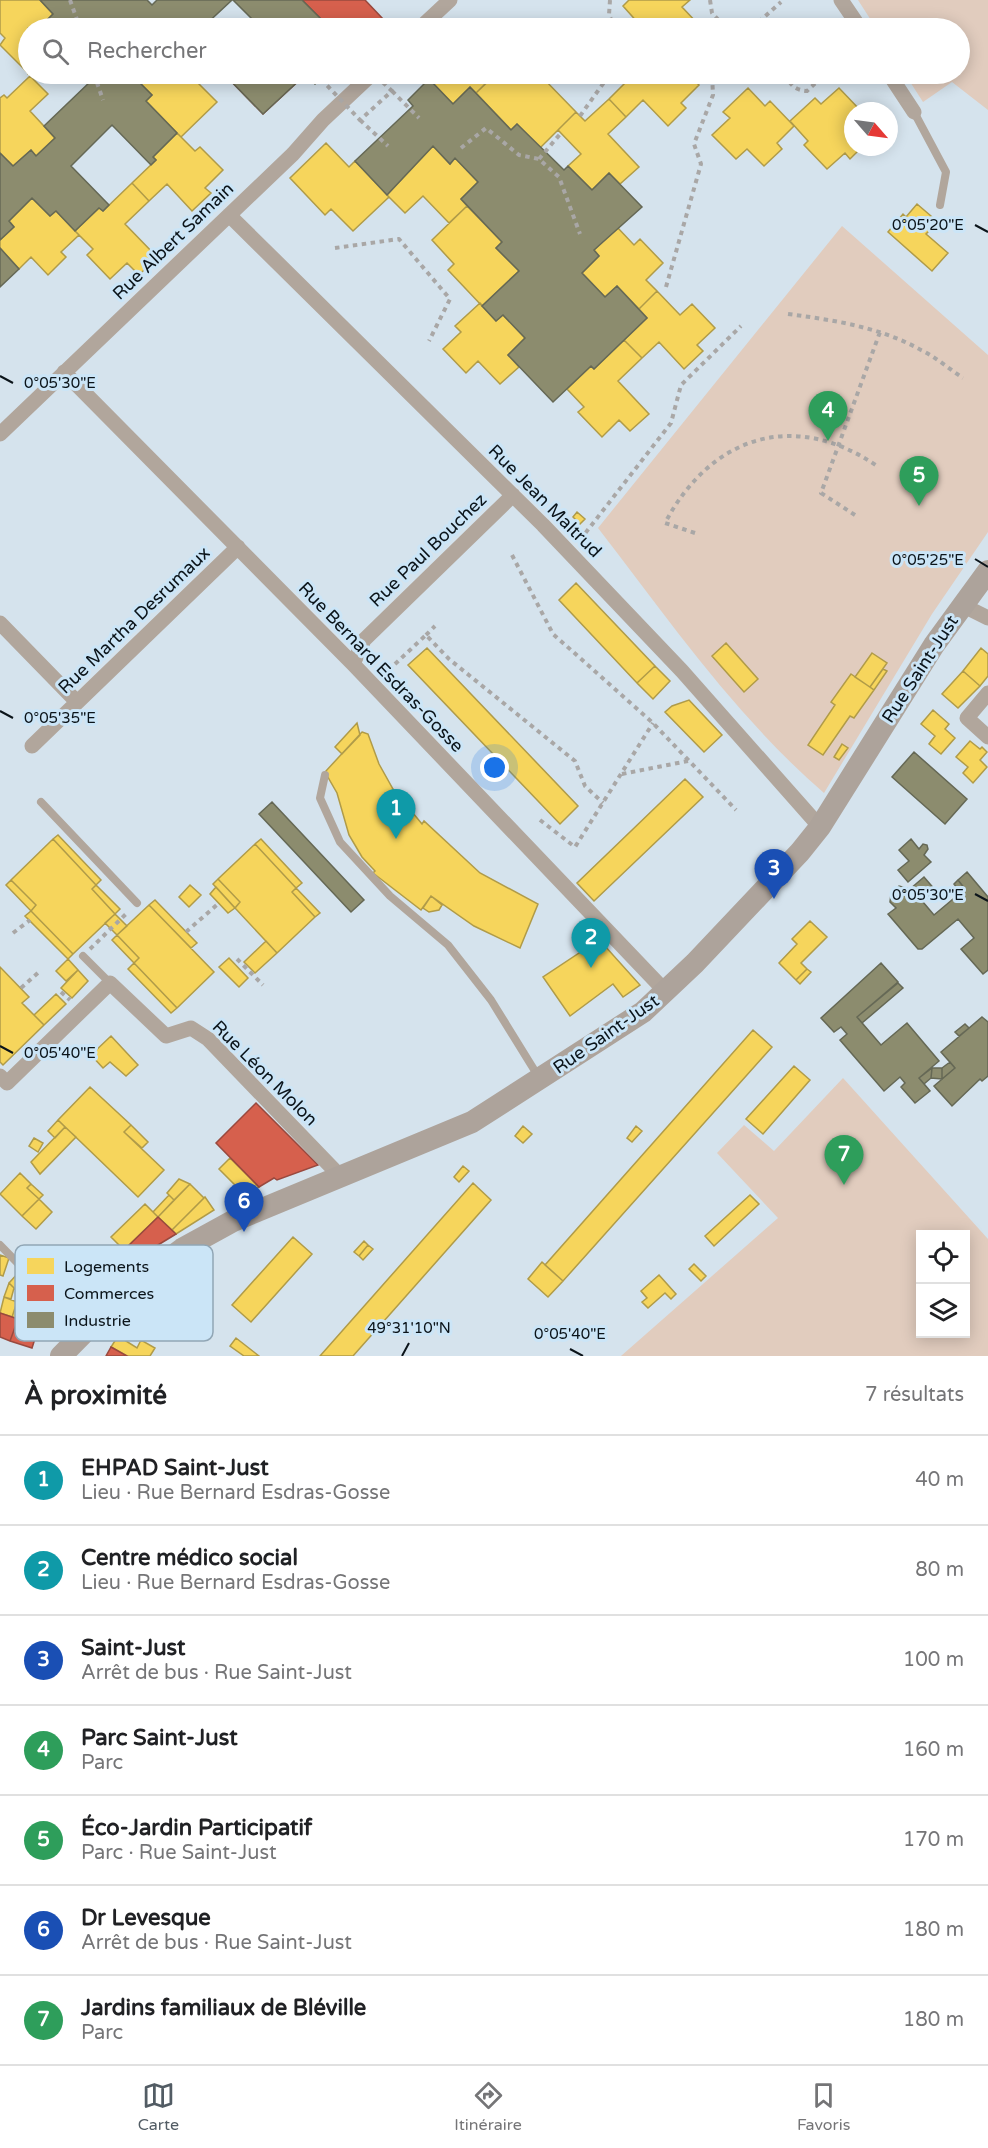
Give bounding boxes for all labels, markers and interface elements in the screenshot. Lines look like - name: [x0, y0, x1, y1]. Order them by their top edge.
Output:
- search box: [18, 18, 970, 84]
- icon: search: [39, 35, 72, 68]
- text: Rechercher: [87, 38, 207, 64]
- north arrow: [844, 102, 898, 156]
- street label: Rue Albert Samain: [108, 178, 238, 304]
- text: 0°05'20"E: [892, 216, 964, 234]
- text: 0°05'30"E: [24, 374, 96, 392]
- pin: 4: [808, 392, 848, 441]
- street label: Rue Jean Maltrud: [484, 440, 606, 562]
- pin: 5: [900, 456, 938, 506]
- street label: Rue Paul Bouchez: [365, 488, 491, 612]
- street label: Rue Martha Desrumaux: [53, 542, 215, 698]
- text: 0°05'25"E: [892, 551, 964, 569]
- street label: Rue Bernard Esdras-Gosse: [294, 577, 468, 757]
- street label: Rue Saint-Just: [877, 611, 963, 727]
- text: 0°05'35"E: [24, 709, 96, 727]
- your location: [480, 753, 509, 782]
- pin: 1: [376, 790, 416, 839]
- pin: 3: [754, 850, 794, 899]
- text: 0°05'30"E: [892, 886, 964, 904]
- pin: 2: [572, 918, 610, 968]
- street label: Rue Saint-Just: [549, 989, 663, 1079]
- street label: Rue Léon Molon: [208, 1016, 322, 1130]
- text: 0°05'40"E: [24, 1044, 96, 1062]
- pin: 7: [824, 1136, 864, 1185]
- pin: 6: [224, 1182, 264, 1232]
- map controls: [916, 1230, 970, 1338]
- button: locate: [916, 1230, 970, 1284]
- legend: [15, 1245, 213, 1341]
- text: Logements: [64, 1257, 149, 1277]
- text: Commerces: [64, 1284, 154, 1304]
- button: layers: [916, 1284, 970, 1338]
- text: Industrie: [64, 1311, 131, 1331]
- text: 49°31'10"N: [367, 1319, 451, 1337]
- text: 0°05'40"E: [534, 1325, 606, 1343]
- text: À proximité: [24, 1380, 167, 1411]
- text: 7 résultats: [865, 1383, 964, 1407]
- text: EHPAD Saint-Just: [81, 1455, 269, 1481]
- text: 1: [37, 1468, 50, 1492]
- text: 40 m: [915, 1468, 964, 1492]
- text: Lieu · Rue Bernard Esdras-Gosse: [81, 1481, 390, 1505]
- text: Centre médico social: [81, 1545, 298, 1571]
- text: 2: [37, 1558, 50, 1582]
- text: 80 m: [915, 1558, 964, 1582]
- text: Lieu · Rue Bernard Esdras-Gosse: [81, 1571, 390, 1595]
- text: Saint-Just: [81, 1635, 185, 1661]
- text: 3: [37, 1648, 50, 1672]
- text: 100 m: [903, 1648, 964, 1672]
- text: Arrêt de bus · Rue Saint-Just: [81, 1661, 352, 1685]
- text: Parc Saint-Just: [81, 1725, 238, 1751]
- text: 4: [37, 1738, 50, 1762]
- text: 160 m: [903, 1738, 964, 1762]
- text: Parc: [81, 1751, 123, 1775]
- text: Éco-Jardin Participatif: [81, 1815, 312, 1841]
- text: 5: [37, 1828, 50, 1852]
- text: 170 m: [903, 1828, 964, 1852]
- text: Parc · Rue Saint-Just: [81, 1841, 277, 1865]
- text: Dr Levesque: [81, 1905, 211, 1931]
- text: 6: [37, 1918, 50, 1942]
- text: 180 m: [903, 1918, 964, 1942]
- text: Arrêt de bus · Rue Saint-Just: [81, 1931, 352, 1955]
- text: Jardins familiaux de Bléville: [81, 1995, 366, 2021]
- text: 7: [37, 2008, 50, 2032]
- text: 180 m: [903, 2008, 964, 2032]
- text: Parc: [81, 2021, 123, 2045]
- tab: Carte: [138, 2079, 179, 2135]
- tab: Itinéraire: [454, 2079, 522, 2135]
- tab: Favoris: [797, 2079, 850, 2135]

